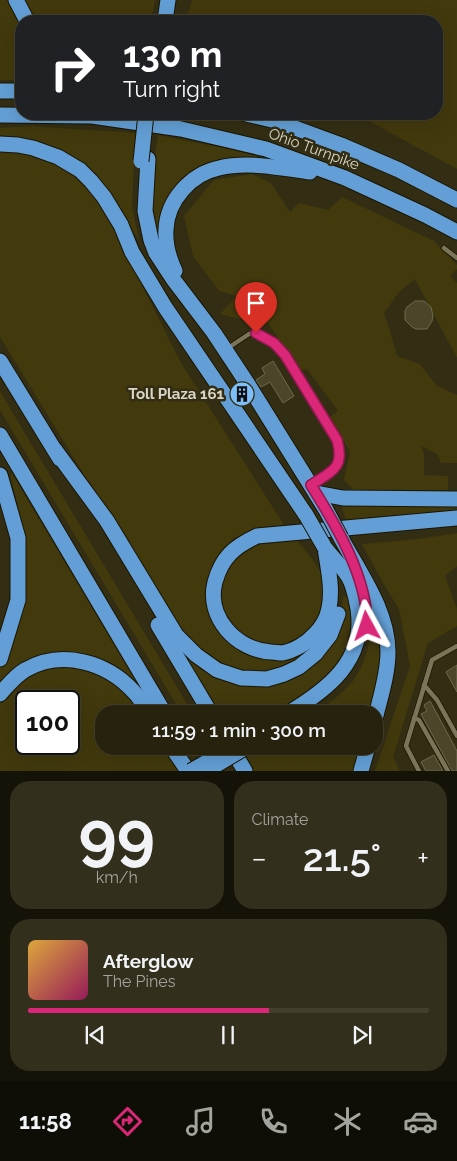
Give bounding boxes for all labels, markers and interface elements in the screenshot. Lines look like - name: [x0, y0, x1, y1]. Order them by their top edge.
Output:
- text: 130 m: [123, 34, 222, 75]
- icon: right: [40, 35, 105, 100]
- text: Turn right: [123, 76, 220, 102]
- street label: Ohio Turnpike: [266, 124, 362, 174]
- pin: [235, 282, 277, 333]
- icon: arrive: [242, 289, 270, 317]
- building icon: Toll Plaza 161: [229, 381, 255, 407]
- place label: Toll Plaza 161: [128, 385, 225, 403]
- position arrow: [340, 599, 392, 651]
- speed limit sign: 100: [15, 690, 80, 755]
- text: 11:59 · 1 min · 300 m: [152, 719, 326, 741]
- text: 99: [78, 797, 155, 873]
- text: Climate: [252, 810, 308, 829]
- text: 21.5°: [303, 835, 381, 880]
- text: −: [252, 842, 267, 875]
- text: +: [417, 842, 429, 875]
- text: km/h: [96, 868, 138, 887]
- text: Afterglow: [103, 950, 193, 972]
- text: The Pines: [103, 972, 175, 991]
- icon: previous: [81, 1021, 109, 1049]
- icon: pause: [214, 1021, 242, 1049]
- icon: next: [348, 1021, 376, 1049]
- icon: directions: [110, 1104, 145, 1139]
- icon: music: [183, 1104, 218, 1139]
- icon: phone: [256, 1104, 291, 1139]
- icon: climate: [330, 1104, 365, 1139]
- icon: car: [403, 1104, 438, 1139]
- text: 11:58: [19, 1108, 72, 1134]

